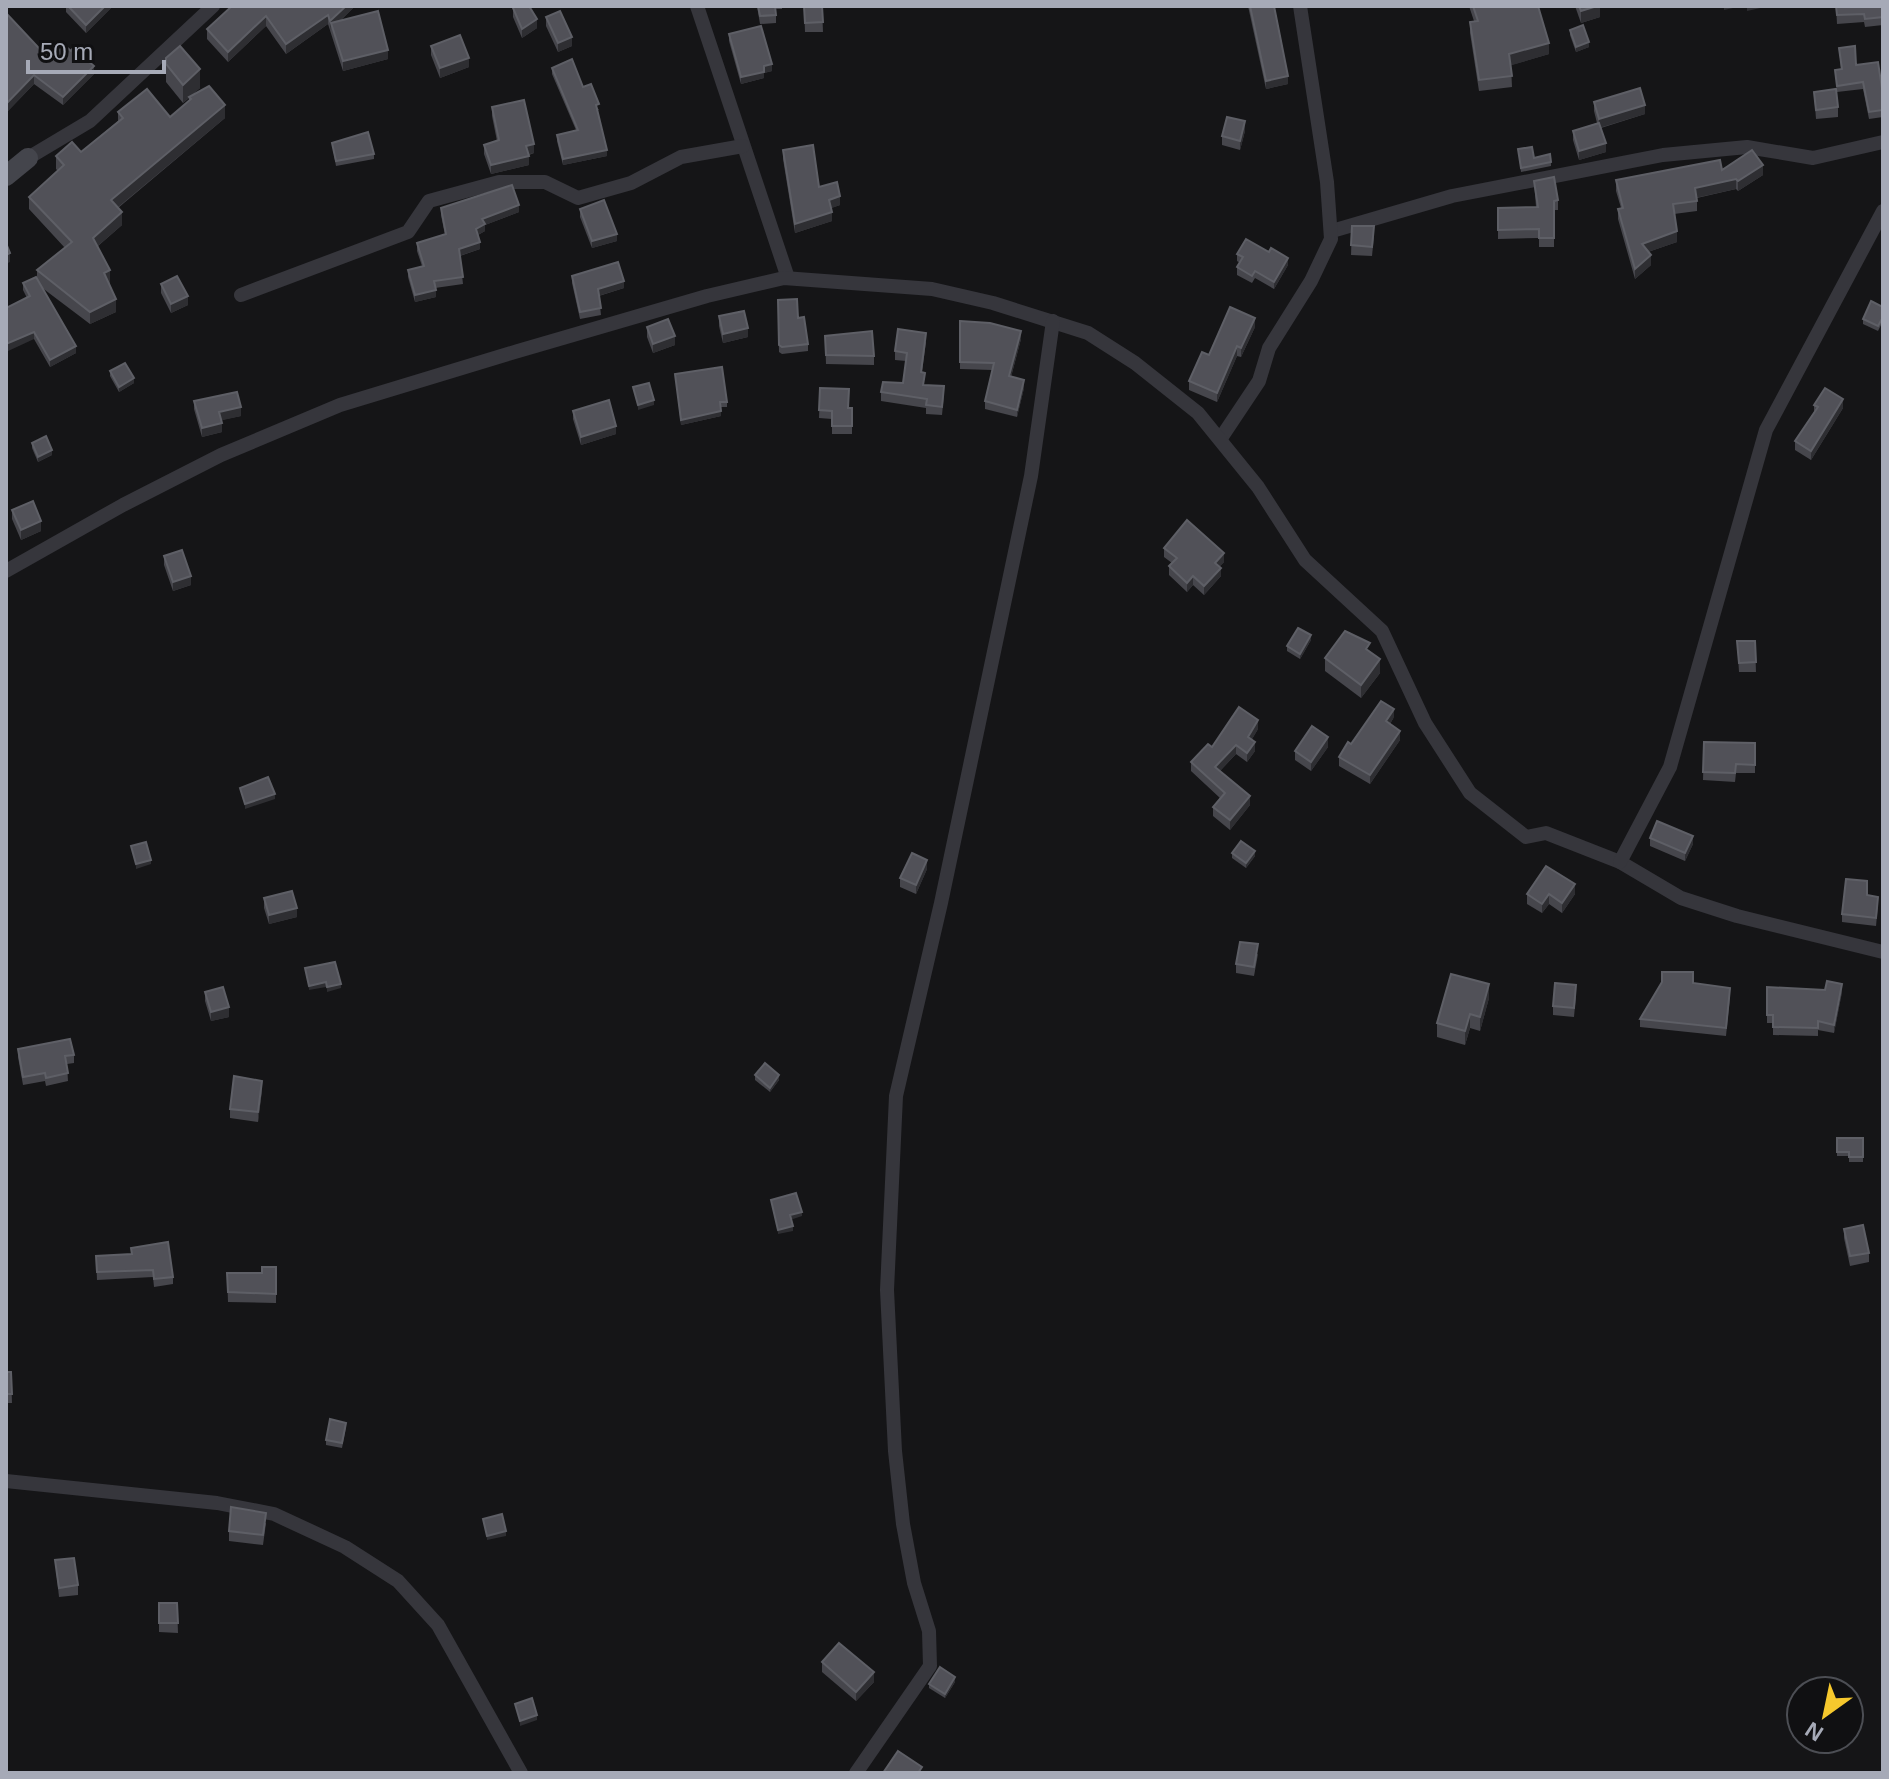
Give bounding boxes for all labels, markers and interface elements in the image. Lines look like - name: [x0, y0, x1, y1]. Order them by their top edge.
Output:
- scale bar: [28, 24, 164, 74]
- text: 50 m: [40, 38, 93, 65]
- north arrow: [1785, 1675, 1865, 1755]
- text: N: [1801, 1717, 1828, 1746]

